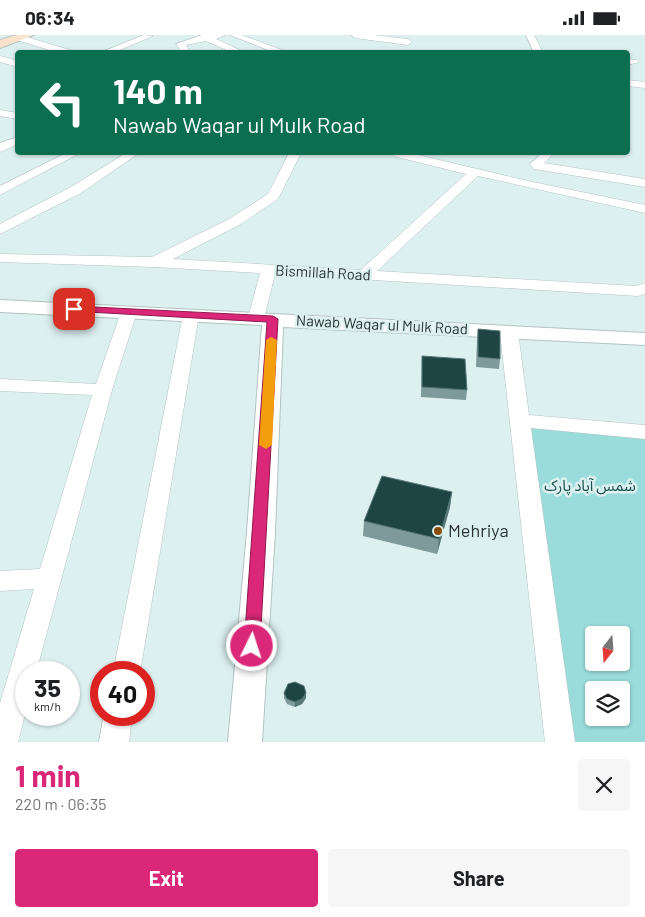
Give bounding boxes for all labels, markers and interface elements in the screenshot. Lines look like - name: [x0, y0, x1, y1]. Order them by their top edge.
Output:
- text: 06:34: [25, 6, 75, 29]
- text: 140 m: [113, 69, 203, 111]
- icon: left: [30, 70, 95, 135]
- text: Nawab Waqar ul Mulk Road: [113, 111, 365, 137]
- street label: Bismillah Road: [275, 261, 371, 283]
- pin: [53, 288, 95, 330]
- icon: arrive: [60, 295, 88, 323]
- street label: Nawab Waqar ul Mulk Road: [296, 311, 468, 337]
- park label: شمس آباد پارک: [544, 476, 636, 496]
- place label: Mehriya: [448, 519, 509, 541]
- marker: Mehriya: [432, 525, 444, 537]
- position arrow: [225, 619, 277, 671]
- north arrow: [585, 626, 630, 671]
- map controls: [585, 626, 630, 726]
- speed limit sign: 40: [90, 661, 155, 726]
- text: 35: [34, 672, 61, 702]
- button: layers: [585, 681, 630, 726]
- text: km/h: [34, 699, 61, 713]
- text: 1 min: [15, 757, 81, 793]
- button: close: [578, 759, 630, 811]
- text: 220 m · 06:35: [15, 794, 107, 813]
- button: Exit: [15, 849, 318, 907]
- button: Share: [328, 849, 630, 907]

